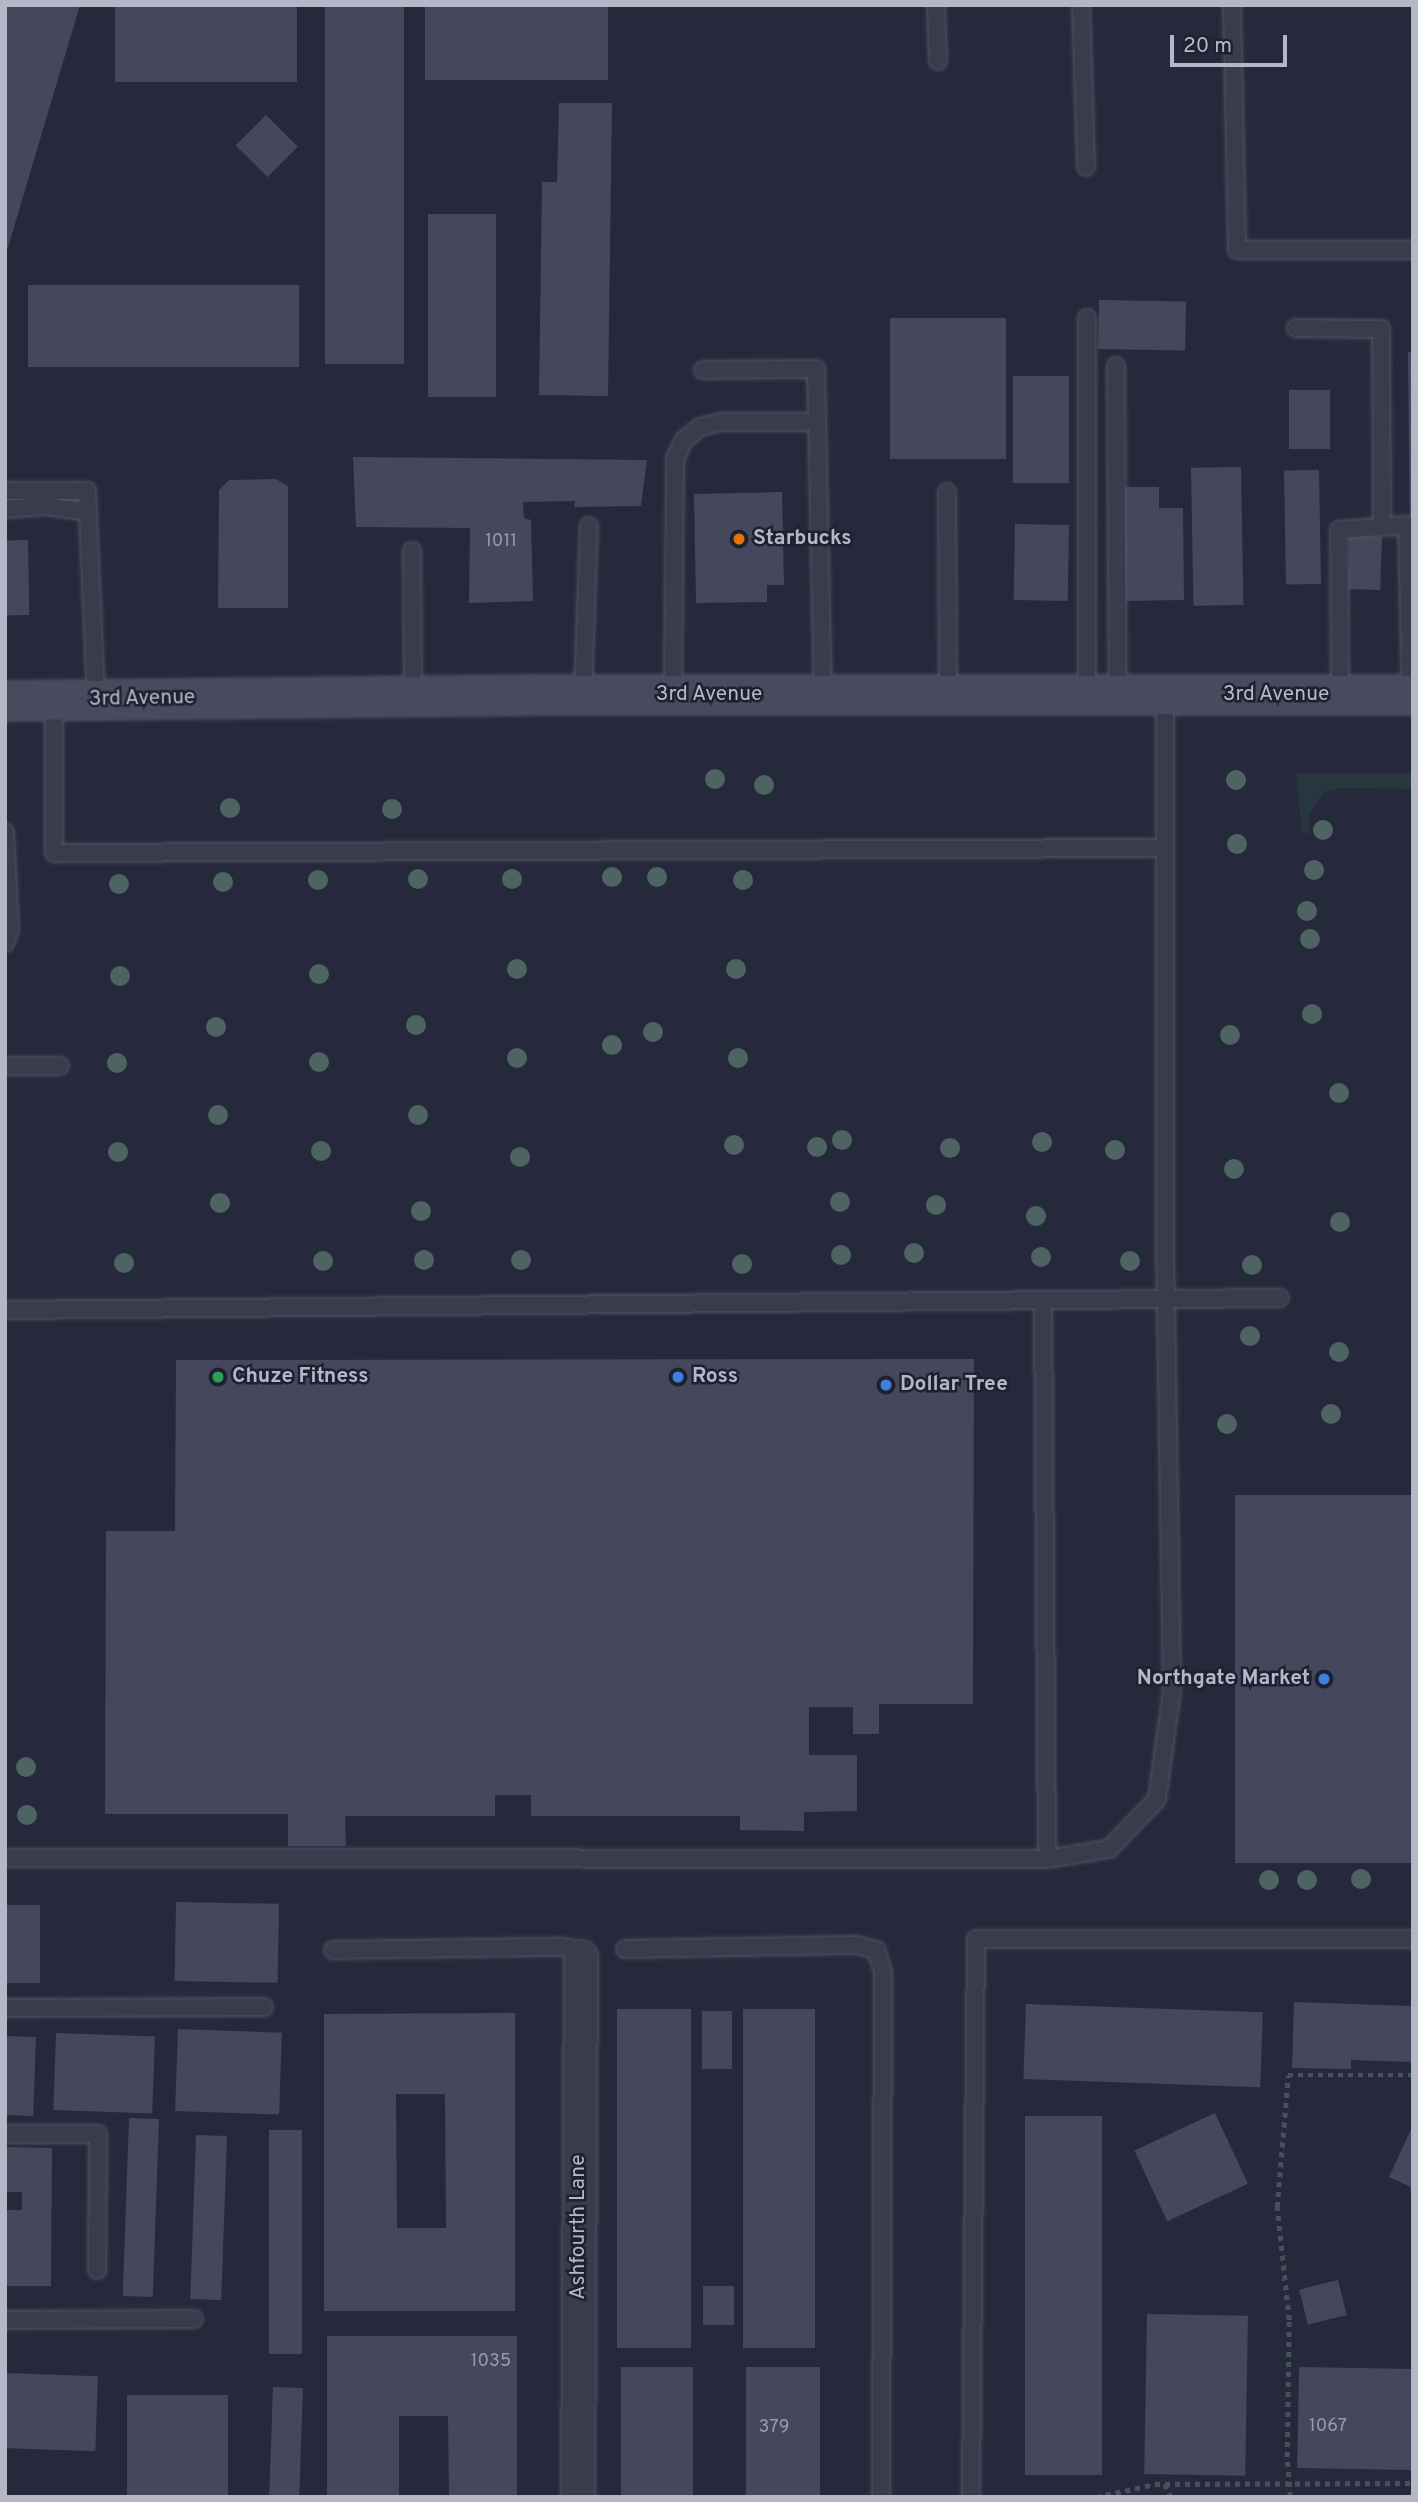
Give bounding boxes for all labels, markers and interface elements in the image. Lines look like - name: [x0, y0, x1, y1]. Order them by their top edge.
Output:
- scale bar: [1173, 21, 1290, 65]
- text: 20 m: [1183, 33, 1232, 60]
- place label: Starbucks: [753, 526, 852, 552]
- house number: 1011: [485, 531, 517, 553]
- marker: Starbucks: [731, 531, 747, 547]
- street label: 3rd Avenue: [655, 682, 763, 708]
- street label: 3rd Avenue: [1222, 682, 1330, 708]
- street label: 3rd Avenue: [88, 685, 196, 713]
- place label: Chuze Fitness: [232, 1364, 369, 1390]
- place label: Ross: [692, 1364, 738, 1390]
- marker: Chuze Fitness: [210, 1369, 226, 1385]
- marker: Ross: [670, 1369, 686, 1385]
- place label: Dollar Tree: [900, 1372, 1008, 1398]
- marker: Dollar Tree: [878, 1377, 894, 1393]
- place label: Northgate Market: [1137, 1666, 1310, 1692]
- marker: Northgate Market: [1316, 1671, 1332, 1687]
- street label: Ashfourth Lane: [566, 2154, 592, 2300]
- house number: 1035: [471, 2351, 511, 2373]
- house number: 1067: [1309, 2416, 1347, 2438]
- house number: 379: [759, 2417, 789, 2439]

